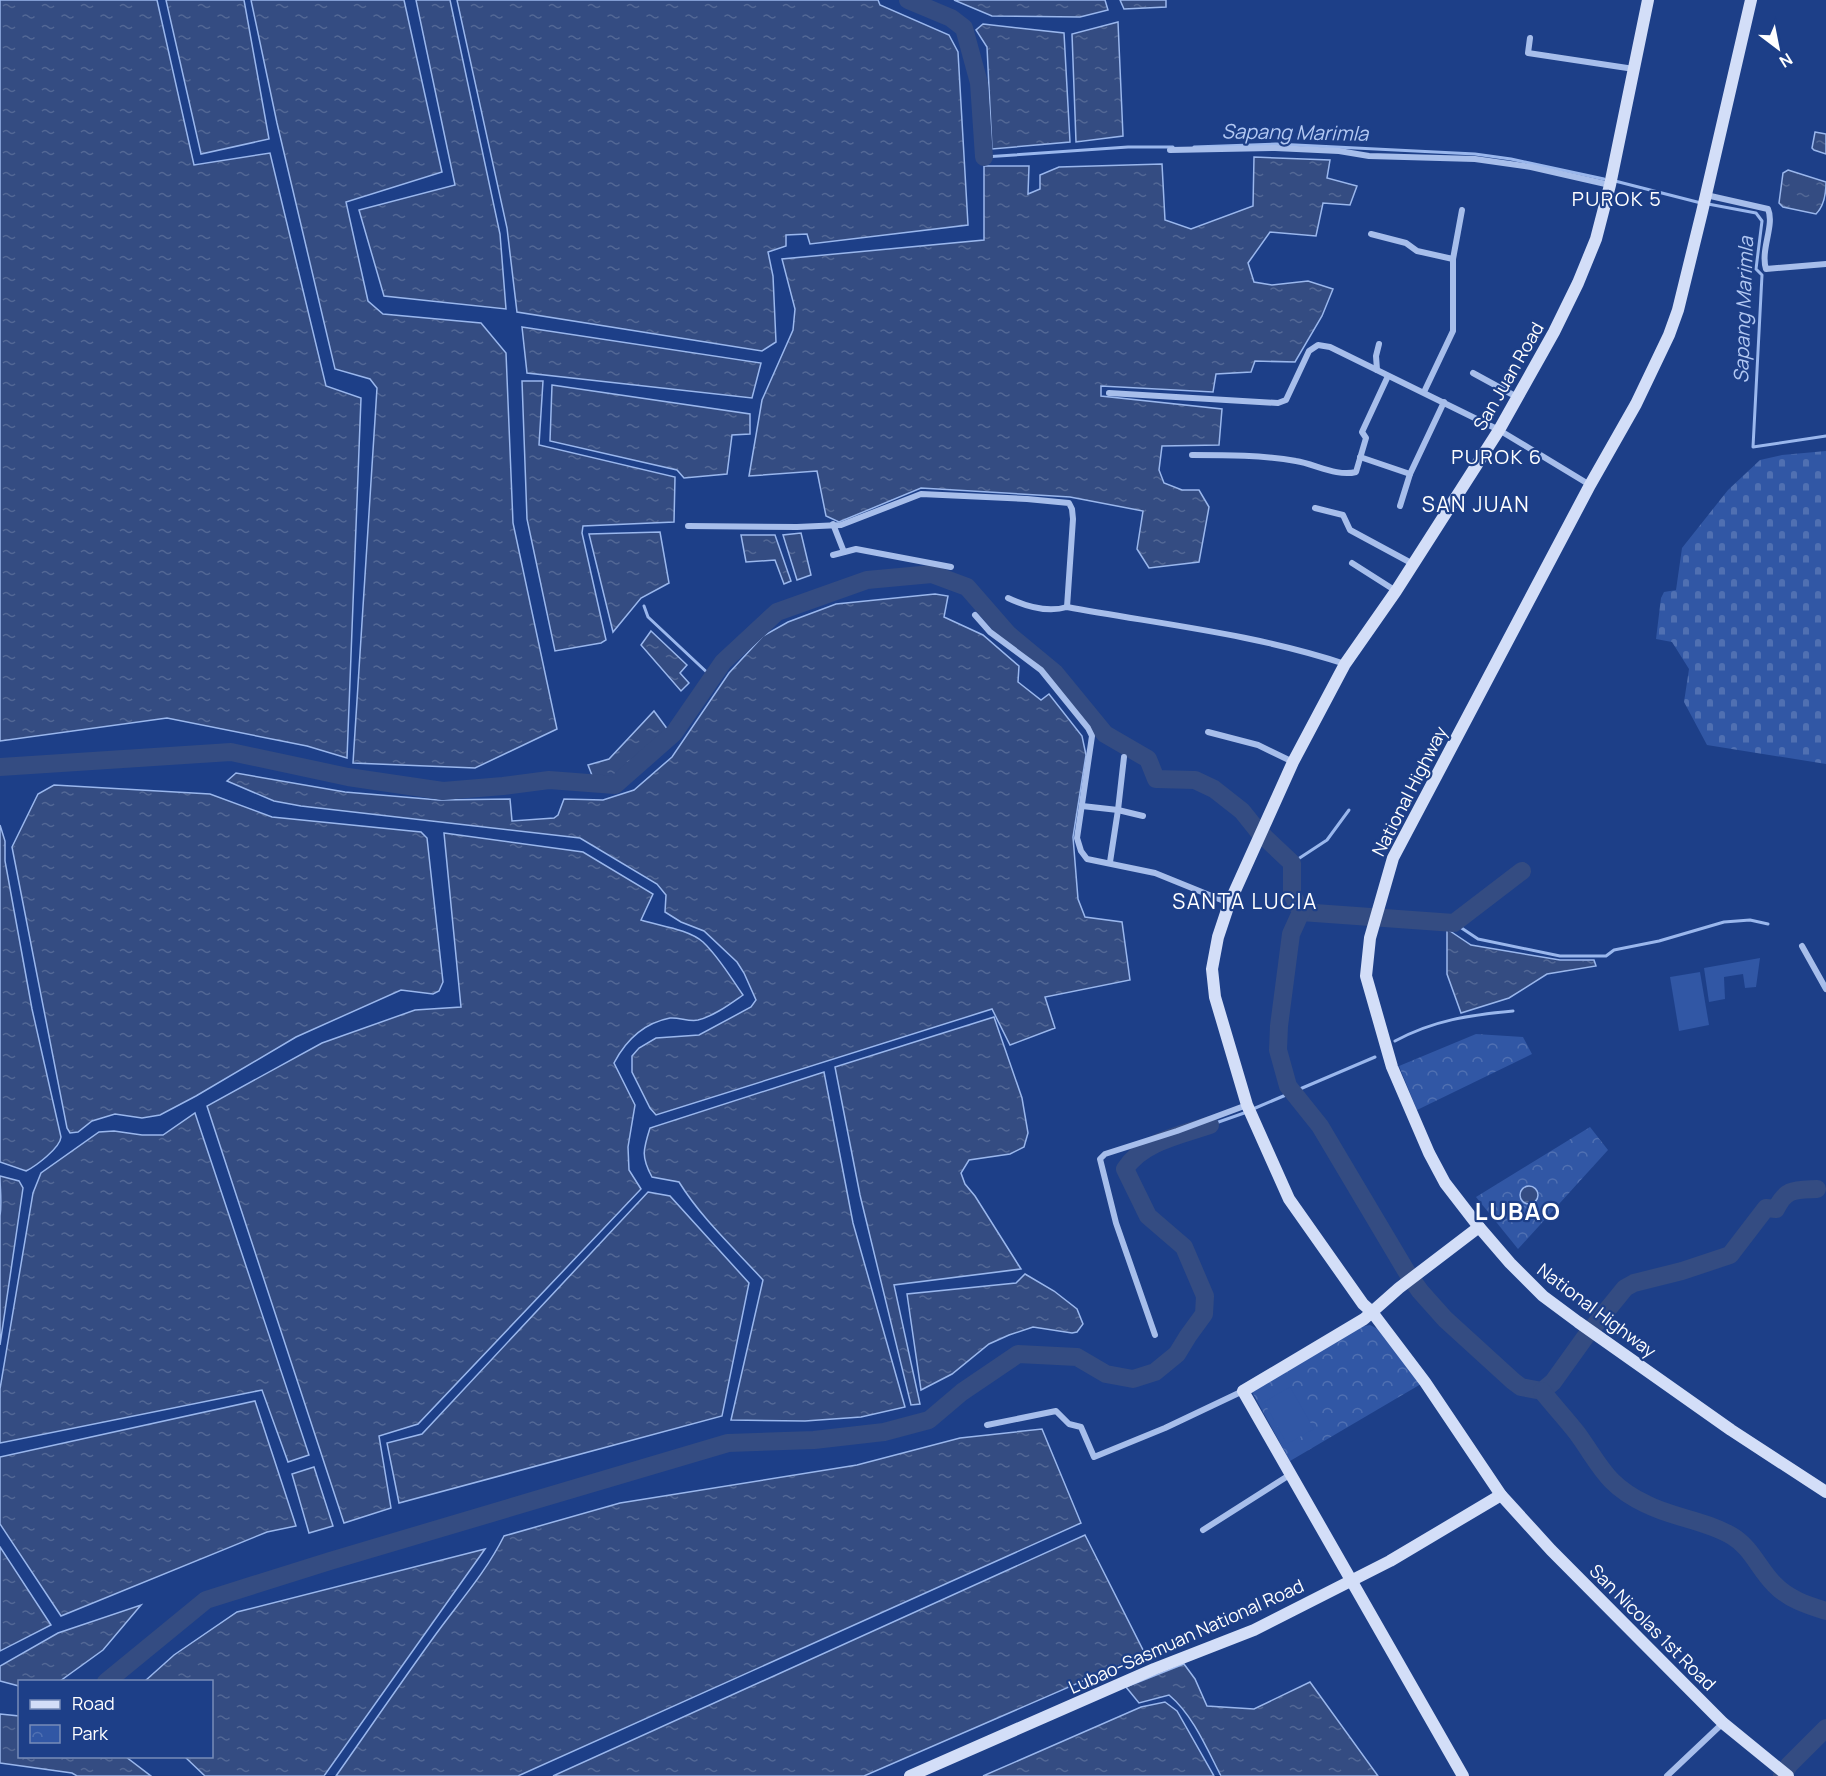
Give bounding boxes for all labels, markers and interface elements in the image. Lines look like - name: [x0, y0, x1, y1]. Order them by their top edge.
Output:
- north arrow: [1748, 18, 1808, 78]
- text: N: [1775, 48, 1797, 73]
- water label: Sapang Marimla: [1221, 117, 1369, 147]
- district label: PUROK 5: [1572, 185, 1662, 212]
- water label: Sapang Marimla: [1727, 235, 1759, 384]
- street label: San Juan Road: [1467, 317, 1549, 435]
- district label: PUROK 6: [1451, 443, 1543, 470]
- district label: SAN JUAN: [1422, 490, 1530, 518]
- street label: National Highway: [1366, 721, 1452, 860]
- district label: SANTA LUCIA: [1172, 887, 1318, 915]
- district label: LUBAO: [1475, 1194, 1561, 1227]
- street label: National Highway: [1533, 1257, 1662, 1363]
- street label: San Nicolas 1st Road: [1585, 1559, 1721, 1695]
- street label: Lubao-Sasmuan National Road: [1065, 1573, 1307, 1699]
- legend: [18, 1680, 213, 1758]
- text: Road: [72, 1691, 115, 1715]
- text: Park: [72, 1721, 109, 1745]

